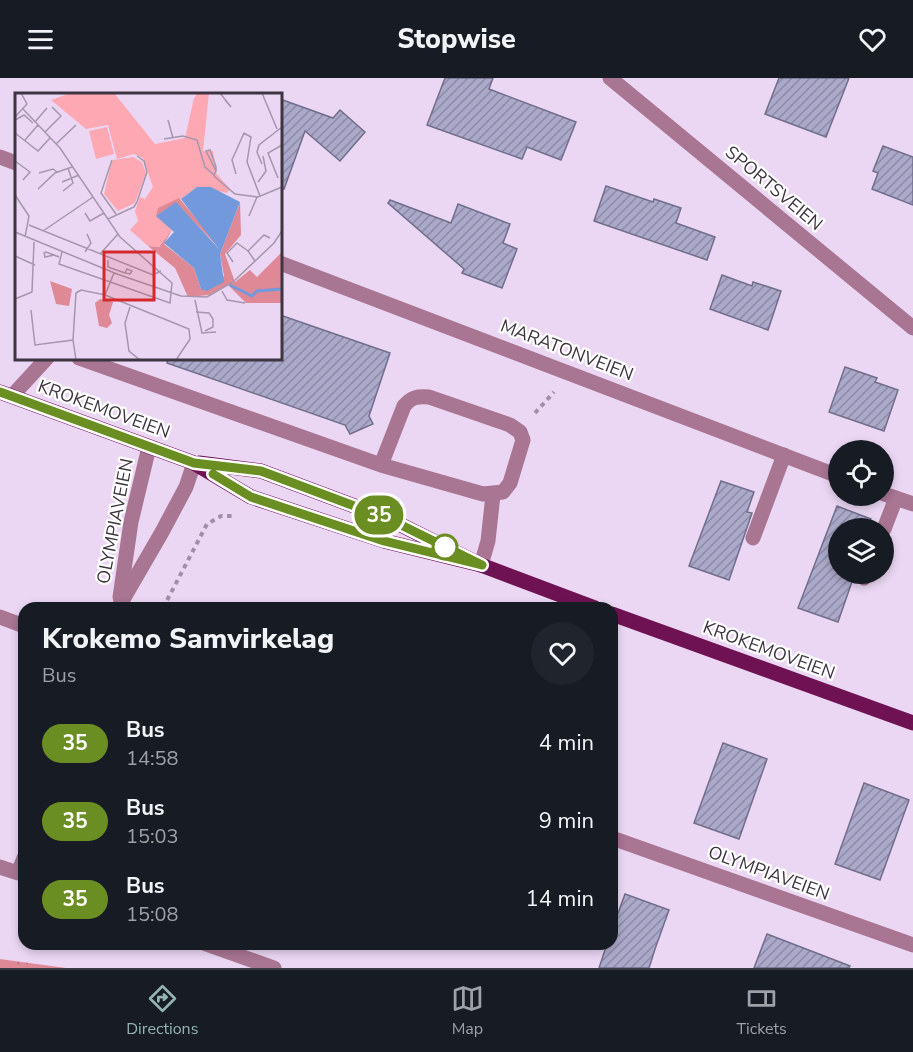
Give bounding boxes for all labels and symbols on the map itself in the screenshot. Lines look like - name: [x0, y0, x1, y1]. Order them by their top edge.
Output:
- inset map: [15, 93, 282, 360]
- street label: SPORTSVEIEN: [720, 140, 828, 236]
- street label: MARATONVEIEN: [497, 314, 637, 386]
- street label: KROKEMOVEIEN: [35, 374, 173, 444]
- street label: OLYMPIAVEIEN: [91, 456, 139, 586]
- line badge: 35: [352, 496, 406, 534]
- unlabelled marker: [432, 534, 458, 560]
- street label: KROKEMOVEIEN: [700, 615, 838, 685]
- street label: OLYMPIAVEIEN: [705, 840, 833, 906]

